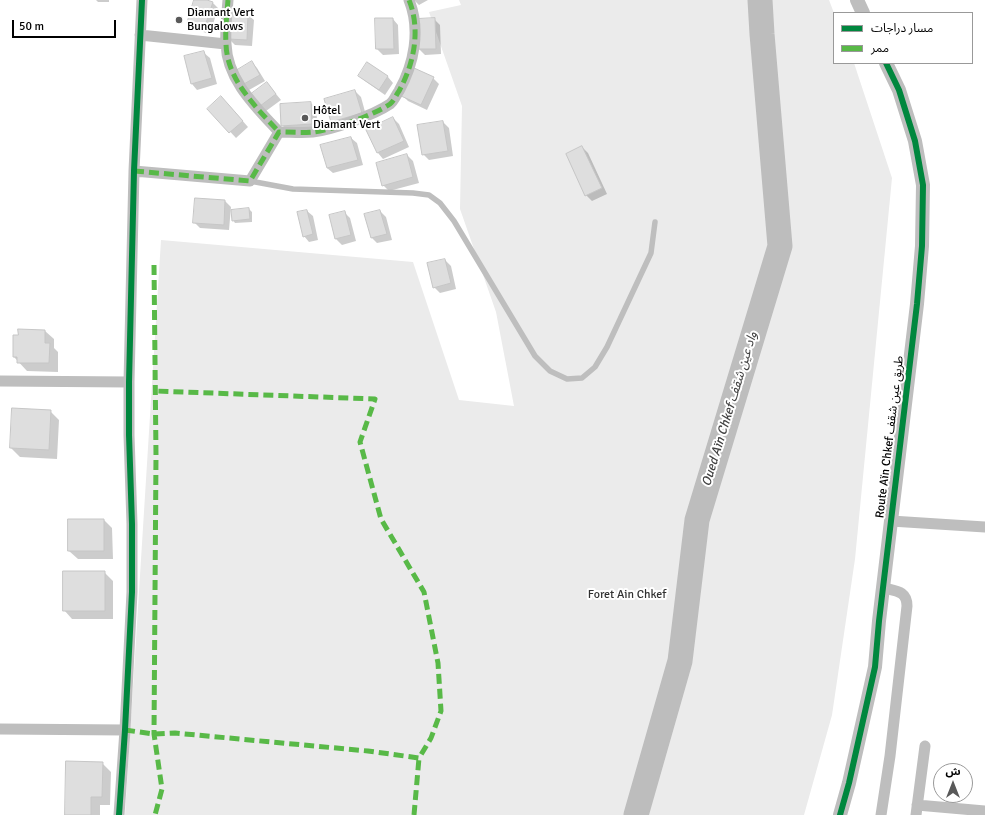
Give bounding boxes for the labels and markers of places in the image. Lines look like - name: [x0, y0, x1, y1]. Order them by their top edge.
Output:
- place label: Diamant Vert Bungalows: [187, 6, 254, 34]
- marker: Diamant Vert Bungalows: [174, 15, 184, 25]
- place label: Hôtel Diamant Vert: [313, 104, 380, 132]
- marker: Hôtel Diamant Vert: [300, 113, 310, 123]

